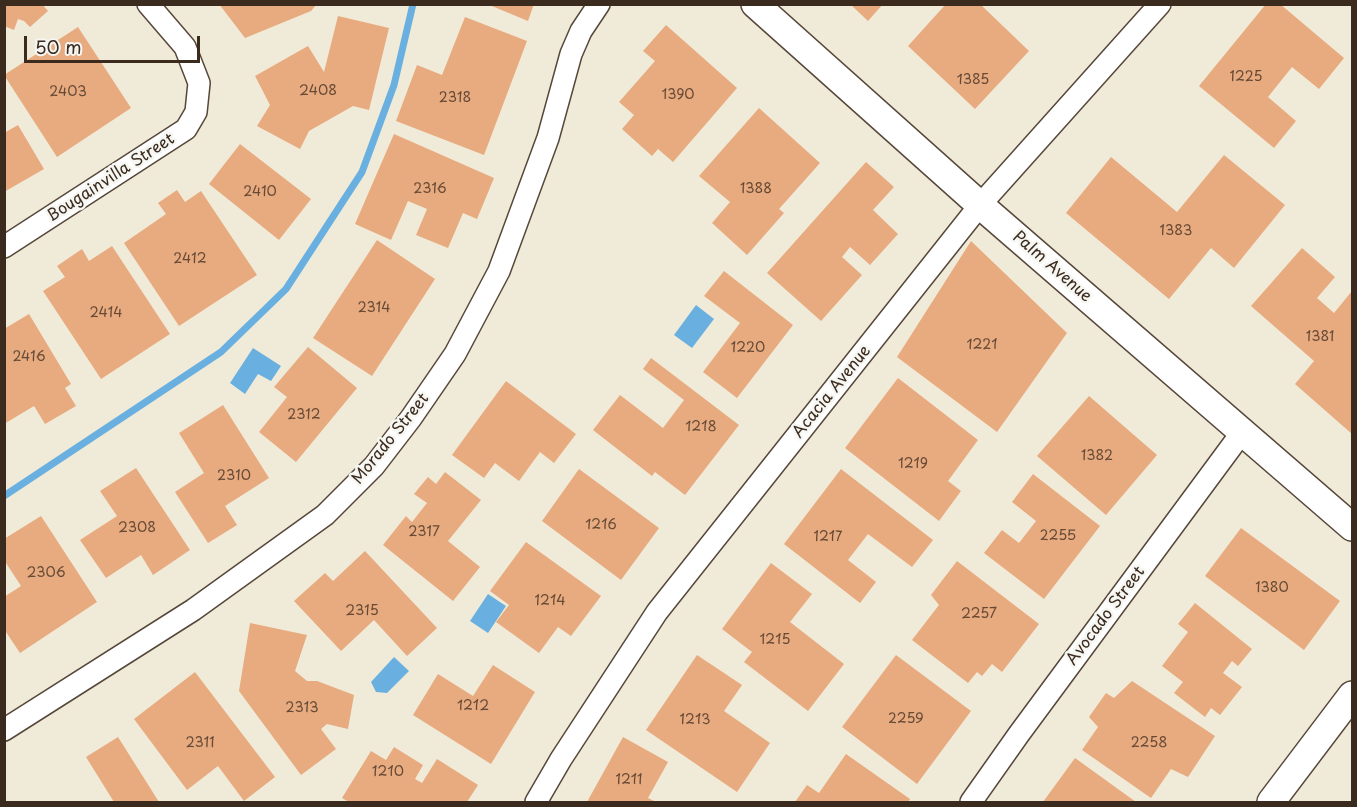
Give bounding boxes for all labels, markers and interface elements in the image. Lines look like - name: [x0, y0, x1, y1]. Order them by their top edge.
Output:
- scale bar: [27, 24, 202, 62]
- text: 50 m: [35, 33, 82, 60]
- house number: 1225: [1230, 69, 1262, 85]
- house number: 1385: [957, 72, 989, 88]
- house number: 2408: [299, 83, 337, 99]
- house number: 2403: [49, 84, 87, 100]
- house number: 1390: [661, 87, 695, 103]
- house number: 2318: [439, 90, 471, 106]
- street label: Bougainvilla Street: [44, 130, 178, 226]
- house number: 2316: [413, 181, 447, 197]
- house number: 1388: [740, 181, 772, 197]
- house number: 2410: [243, 184, 277, 200]
- house number: 1383: [1160, 223, 1192, 239]
- street label: Palm Avenue: [1009, 228, 1095, 306]
- house number: 2412: [173, 251, 207, 267]
- house number: 2314: [357, 300, 391, 316]
- house number: 2414: [90, 305, 122, 321]
- house number: 1381: [1306, 329, 1334, 345]
- house number: 1221: [966, 337, 998, 353]
- house number: 1220: [731, 340, 765, 356]
- street label: Acacia Avenue: [789, 342, 875, 442]
- house number: 2416: [12, 349, 46, 365]
- street label: Morado Street: [348, 390, 434, 488]
- house number: 2312: [287, 407, 321, 423]
- house number: 1218: [685, 419, 717, 435]
- house number: 1382: [1081, 448, 1113, 464]
- house number: 1219: [898, 456, 928, 472]
- house number: 2310: [217, 468, 251, 484]
- house number: 1216: [585, 517, 617, 533]
- house number: 2308: [118, 520, 156, 536]
- house number: 2317: [408, 524, 440, 540]
- house number: 2255: [1040, 528, 1076, 544]
- house number: 1217: [813, 529, 843, 545]
- street label: Avocado Street: [1063, 563, 1149, 669]
- house number: 2306: [26, 565, 66, 581]
- house number: 1380: [1255, 580, 1289, 596]
- house number: 1214: [535, 593, 565, 609]
- house number: 2315: [345, 603, 379, 619]
- house number: 2257: [961, 606, 997, 622]
- house number: 1215: [760, 632, 790, 648]
- house number: 1212: [457, 698, 489, 714]
- house number: 2313: [285, 700, 319, 716]
- house number: 2259: [888, 711, 924, 727]
- house number: 1213: [680, 712, 710, 728]
- house number: 2311: [185, 735, 215, 751]
- house number: 2258: [1131, 735, 1167, 751]
- house number: 1210: [372, 764, 404, 780]
- house number: 1211: [615, 772, 643, 788]

